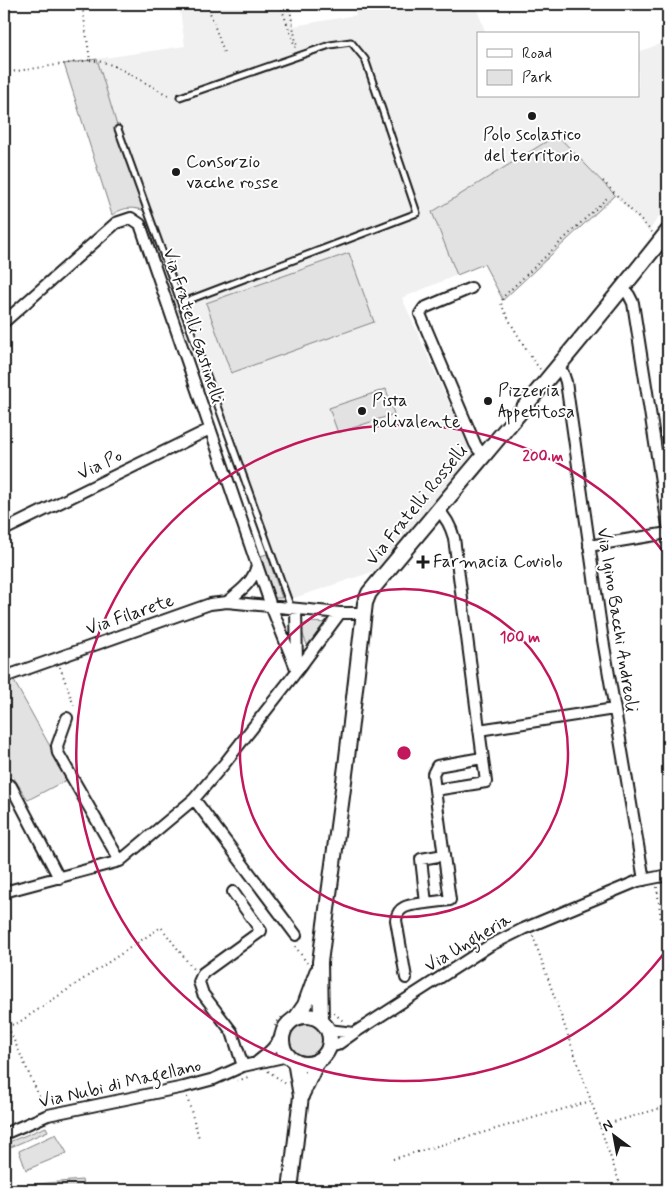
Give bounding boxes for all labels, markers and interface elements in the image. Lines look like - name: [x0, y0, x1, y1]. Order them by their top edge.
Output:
- legend: [477, 32, 640, 98]
- text: Road: [522, 44, 552, 64]
- text: Park: [522, 68, 552, 88]
- marker: Polo scolastico del territorio: [526, 110, 538, 122]
- place label: Polo scolastico del territorio: [483, 123, 581, 168]
- place label: Consorzio vacche rosse: [186, 150, 279, 195]
- marker: Consorzio vacche rosse: [170, 166, 182, 178]
- street label: Via Fratelli Gastinelli: [157, 245, 229, 407]
- place label: Pizzeria Appetitosa: [498, 379, 575, 425]
- place label: Pista polivalente: [372, 389, 460, 434]
- marker: Pizzeria Appetitosa: [482, 395, 494, 407]
- marker: Pista polivalente: [356, 405, 368, 417]
- street label: Via Fratelli Rosselli: [361, 439, 473, 571]
- street label: Via Po: [74, 444, 126, 486]
- text: 200 m: [523, 447, 564, 467]
- street label: Via Igino Bacchi Andreoli: [591, 526, 643, 714]
- place label: Farmacia Coviolo: [433, 550, 563, 574]
- marker: Farmacia Coviolo: [417, 556, 429, 568]
- street label: Via Filarete: [83, 589, 177, 641]
- text: 100 m: [500, 628, 540, 648]
- centre of rings: [395, 744, 413, 762]
- street label: Via Ungheria: [420, 908, 517, 980]
- street label: Via Nubi di Magellano: [36, 1054, 204, 1116]
- north arrow: [590, 1112, 640, 1162]
- text: N: [599, 1116, 616, 1136]

